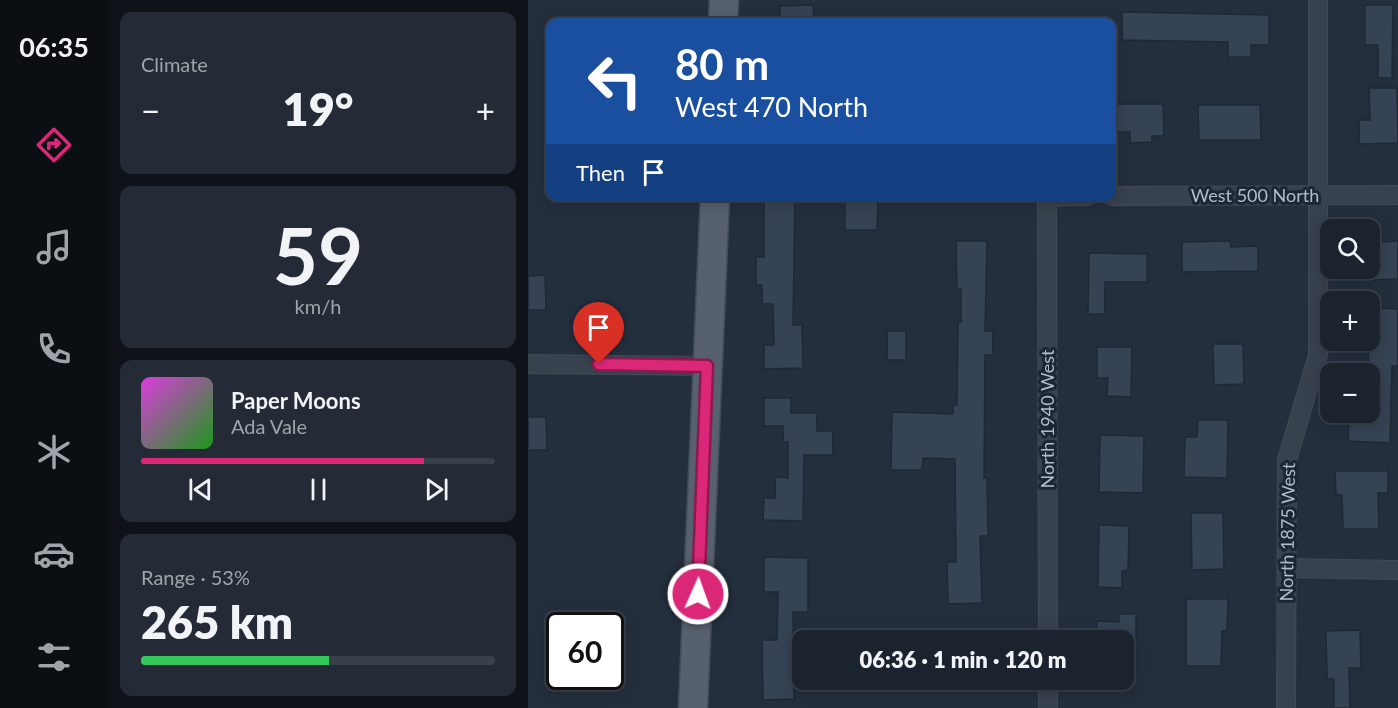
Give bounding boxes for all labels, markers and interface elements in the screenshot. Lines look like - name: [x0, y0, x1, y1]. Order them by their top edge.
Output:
- text: 06:35: [19, 30, 89, 63]
- text: 80 m: [675, 39, 769, 89]
- icon: left: [576, 42, 654, 120]
- text: Climate: [141, 52, 208, 76]
- text: 19°: [283, 82, 353, 136]
- text: −: [141, 90, 160, 130]
- text: +: [476, 90, 495, 130]
- text: West 470 North: [675, 90, 868, 123]
- icon: directions: [33, 124, 75, 166]
- icon: arrive: [637, 156, 670, 189]
- text: Then: [576, 159, 625, 186]
- street label: West 500 North: [1191, 184, 1319, 206]
- text: 59: [273, 208, 363, 302]
- map controls: [1320, 219, 1380, 423]
- button: search: [1320, 219, 1380, 279]
- icon: music: [33, 226, 75, 268]
- button: +: [1320, 291, 1380, 351]
- text: km/h: [295, 294, 341, 318]
- pin: [573, 302, 624, 364]
- icon: arrive: [582, 311, 615, 344]
- icon: phone: [33, 328, 75, 370]
- street label: North 1940 West: [1036, 349, 1058, 488]
- button: −: [1320, 363, 1380, 423]
- text: Paper Moons: [231, 387, 361, 414]
- text: Ada Vale: [231, 414, 307, 438]
- icon: climate: [33, 431, 75, 473]
- street label: North 1875 West: [1275, 462, 1299, 602]
- icon: previous: [184, 473, 217, 506]
- icon: pause: [302, 473, 335, 506]
- icon: next: [420, 473, 453, 506]
- icon: car: [33, 533, 75, 575]
- position arrow: [666, 562, 730, 626]
- text: Range · 53%: [141, 565, 250, 589]
- text: 265 km: [141, 595, 293, 649]
- speed limit sign: 60: [546, 612, 624, 690]
- icon: filters: [33, 636, 75, 678]
- text: 06:36 · 1 min · 120 m: [860, 646, 1066, 673]

